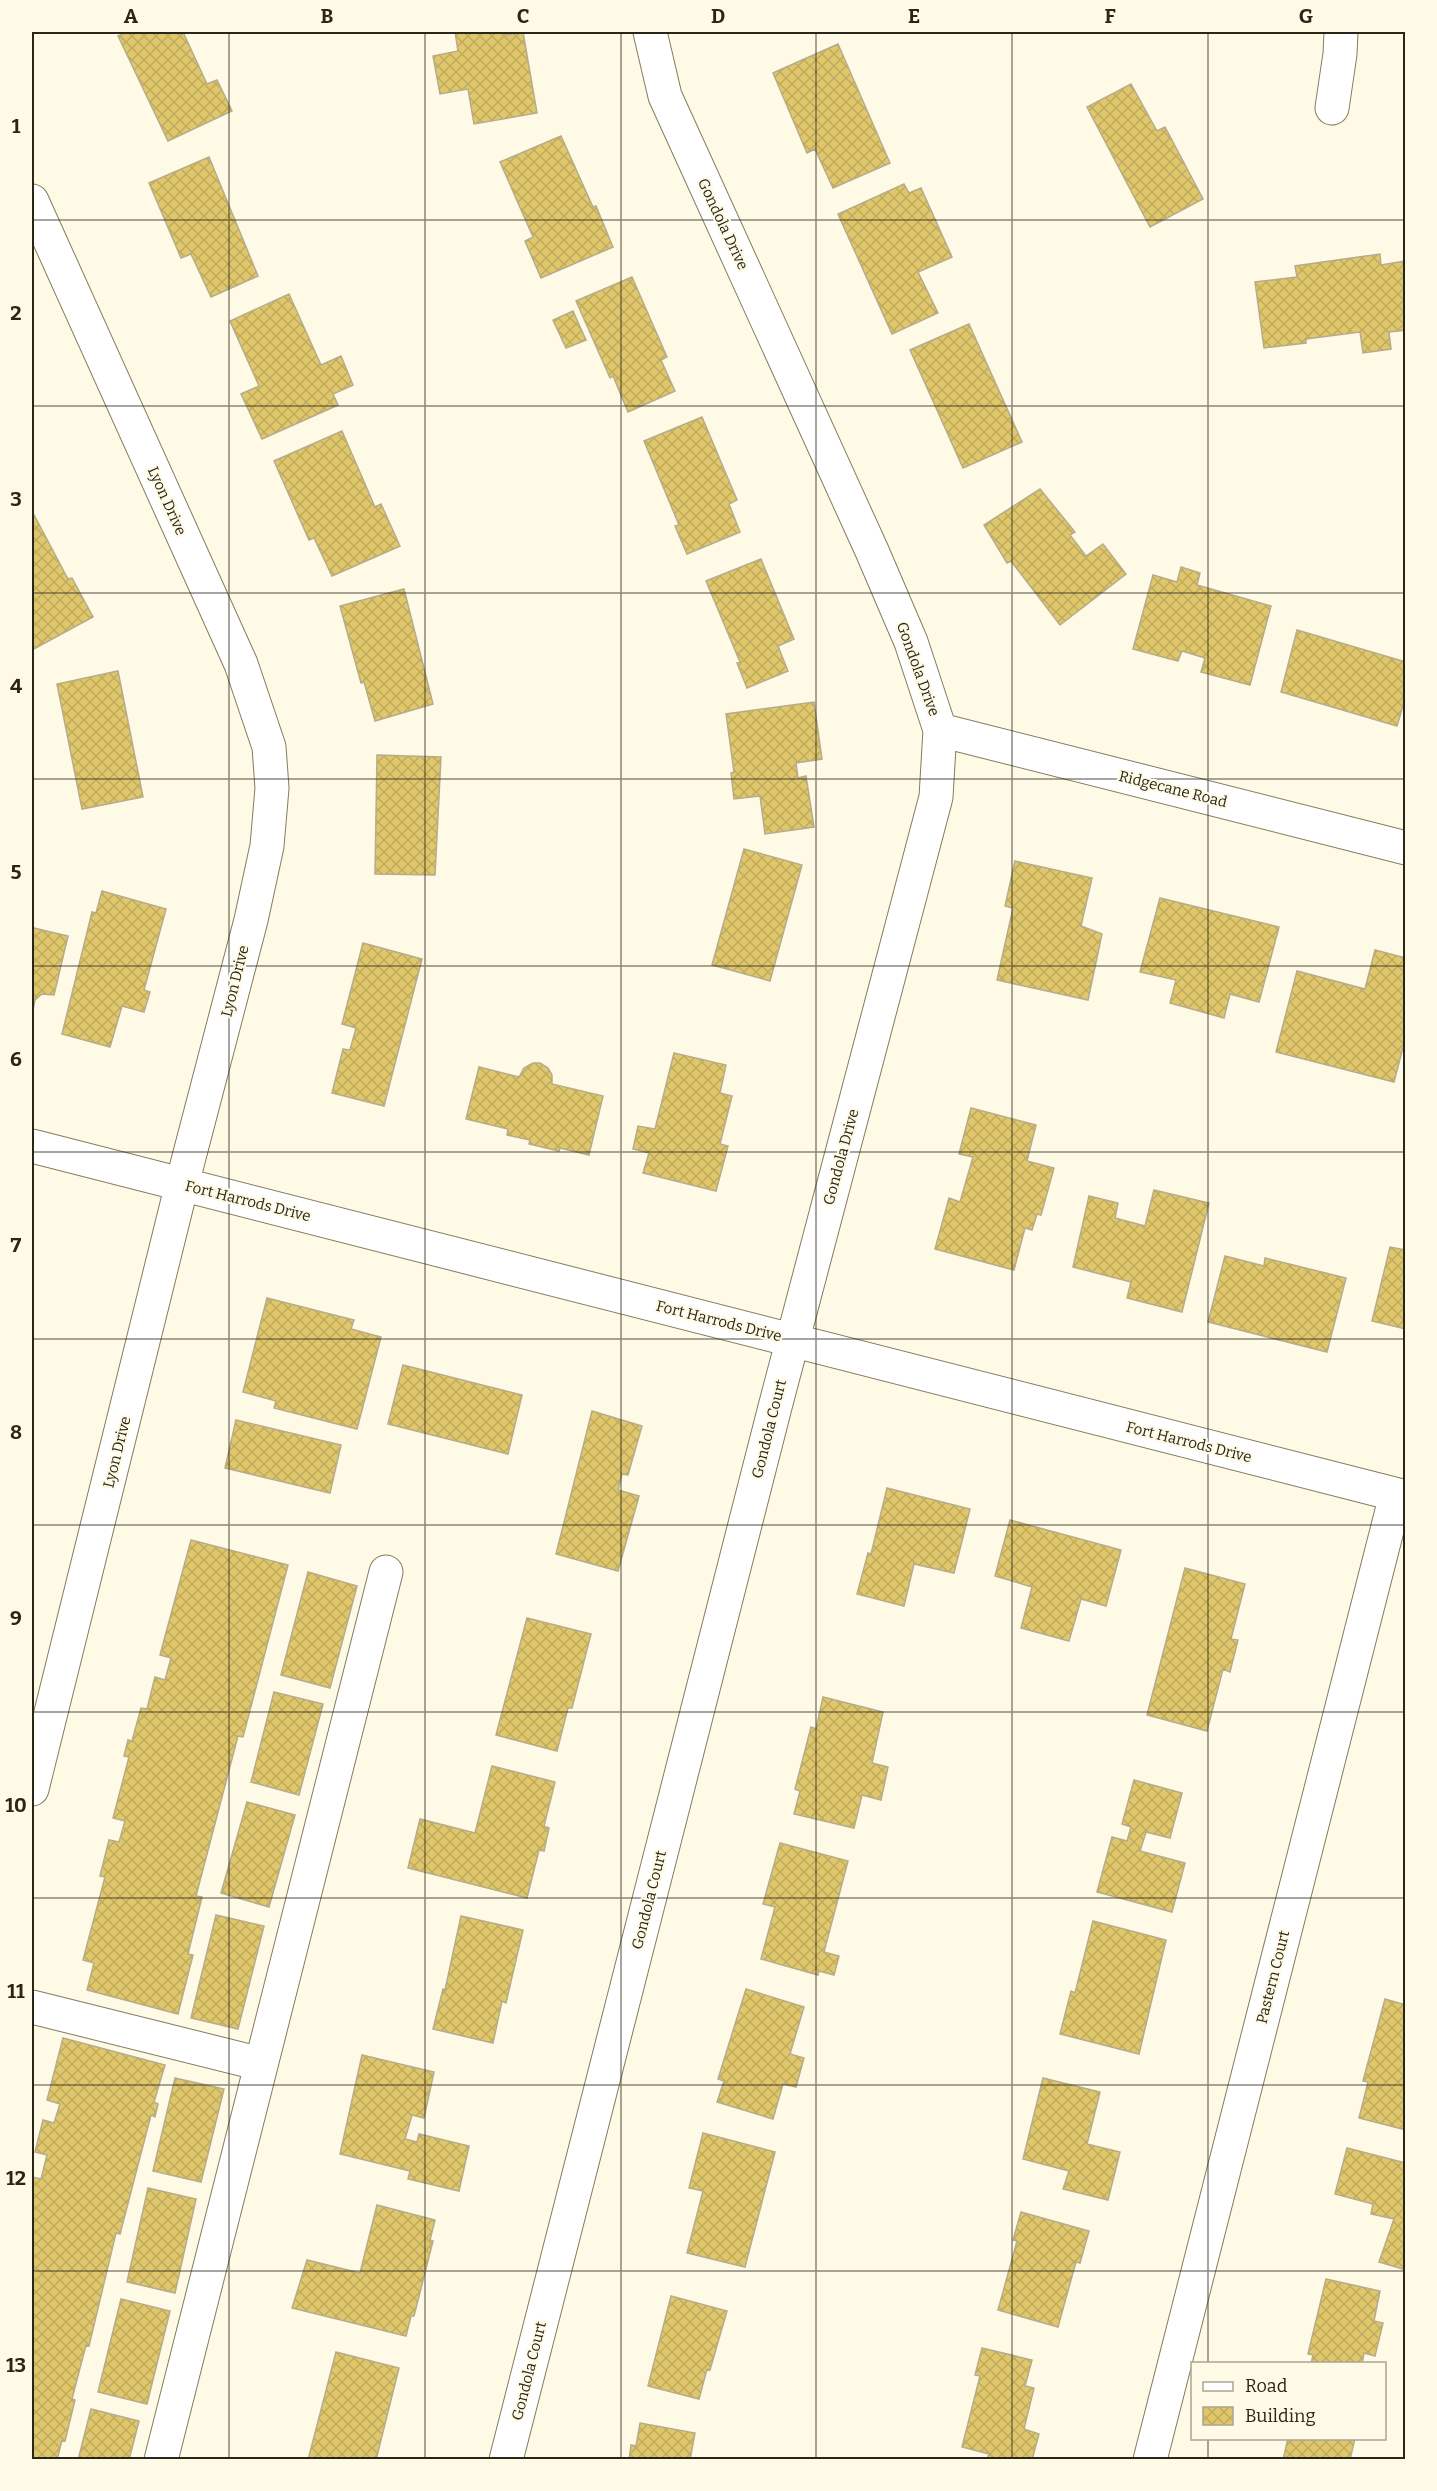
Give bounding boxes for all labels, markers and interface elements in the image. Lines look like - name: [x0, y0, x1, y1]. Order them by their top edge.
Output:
- text: A: [124, 4, 139, 28]
- text: B: [321, 4, 334, 28]
- text: C: [517, 4, 529, 28]
- text: D: [711, 4, 725, 28]
- text: E: [908, 4, 920, 28]
- text: F: [1104, 4, 1116, 28]
- text: G: [1299, 4, 1313, 28]
- text: 1: [12, 114, 21, 138]
- street label: Gondola Drive: [694, 175, 752, 273]
- text: 2: [10, 301, 22, 325]
- street label: Lyon Drive: [144, 464, 190, 538]
- text: 3: [10, 487, 22, 511]
- street label: Gondola Drive: [893, 619, 943, 719]
- text: 4: [10, 674, 22, 698]
- street label: Ridgecane Road: [1117, 767, 1229, 811]
- text: 5: [11, 860, 22, 884]
- street label: Lyon Drive: [217, 943, 253, 1019]
- text: 6: [10, 1047, 22, 1071]
- street label: Gondola Drive: [819, 1107, 863, 1207]
- street label: Fort Harrods Drive: [183, 1177, 313, 1225]
- text: 7: [11, 1233, 22, 1257]
- street label: Fort Harrods Drive: [654, 1297, 784, 1345]
- street label: Gondola Court: [748, 1377, 790, 1480]
- street label: Lyon Drive: [99, 1414, 135, 1490]
- street label: Fort Harrods Drive: [1124, 1418, 1254, 1466]
- text: 8: [10, 1420, 22, 1444]
- text: 9: [10, 1606, 22, 1630]
- text: 10: [5, 1793, 27, 1817]
- street label: Gondola Court: [628, 1848, 670, 1951]
- street label: Pastern Court: [1253, 1928, 1293, 2026]
- text: 11: [7, 1979, 25, 2003]
- text: 12: [6, 2166, 26, 2190]
- street label: Gondola Court: [508, 2319, 550, 2422]
- text: 13: [6, 2353, 26, 2377]
- legend: [1191, 2362, 1386, 2440]
- text: Road: [1245, 2375, 1288, 2397]
- text: Building: [1245, 2405, 1316, 2427]

